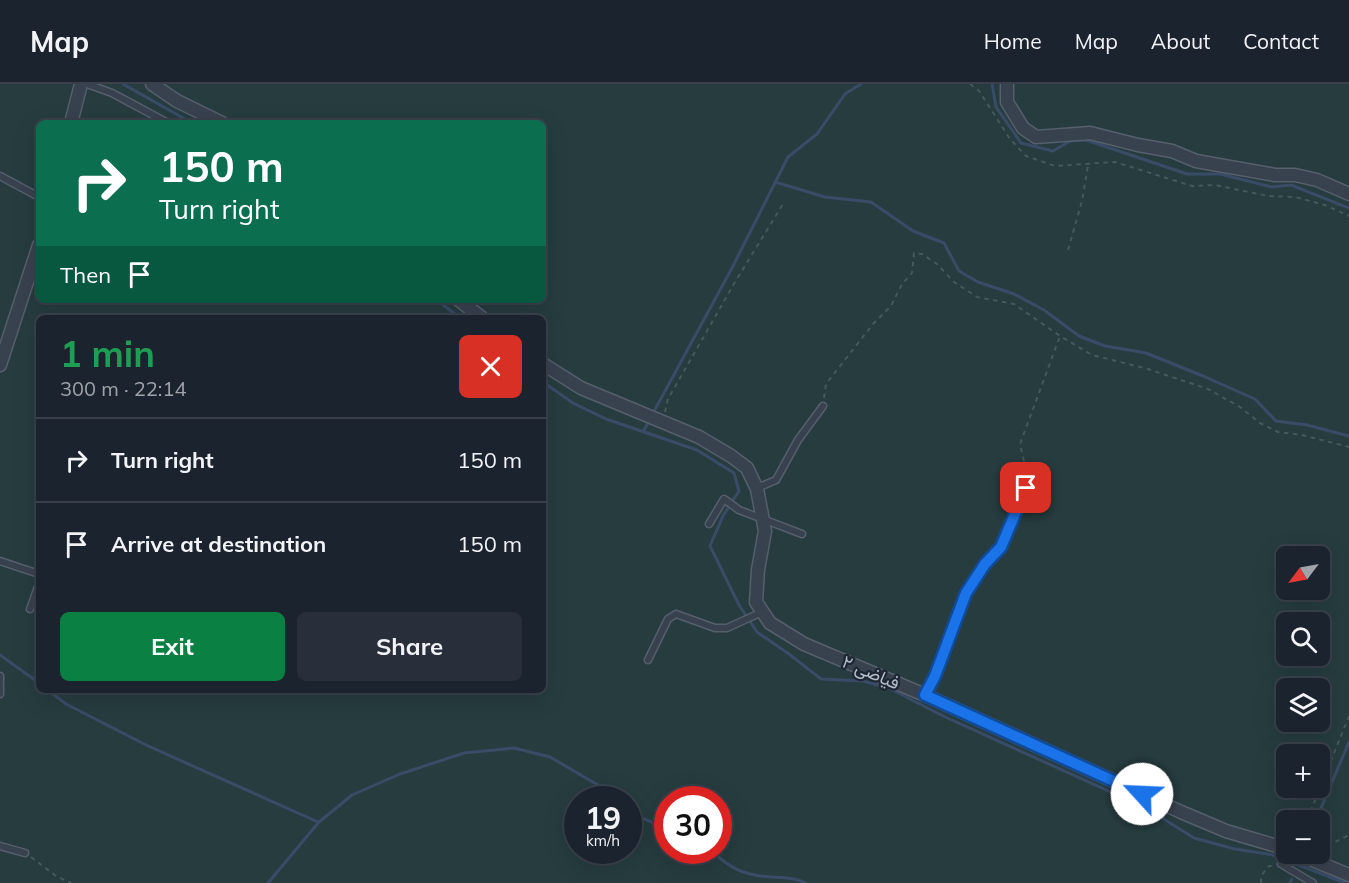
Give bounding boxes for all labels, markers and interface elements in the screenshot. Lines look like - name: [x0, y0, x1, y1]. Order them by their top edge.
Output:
- text: Map: [30, 24, 89, 59]
- text: Home: [984, 28, 1042, 54]
- text: Map: [1075, 28, 1118, 54]
- text: About: [1151, 28, 1210, 54]
- text: Contact: [1243, 28, 1319, 54]
- text: 150 m: [159, 140, 284, 193]
- icon: right: [60, 144, 138, 222]
- text: Turn right: [159, 192, 279, 226]
- icon: arrive: [123, 258, 156, 291]
- text: Then: [60, 261, 111, 289]
- text: 1 min: [60, 331, 155, 376]
- button: close: [459, 335, 522, 398]
- text: 300 m · 22:14: [60, 376, 186, 401]
- icon: right: [60, 444, 93, 477]
- text: Turn right: [111, 446, 214, 474]
- text: 150 m: [457, 446, 522, 474]
- pin: [1000, 462, 1051, 513]
- icon: arrive: [1009, 471, 1042, 504]
- icon: arrive: [60, 528, 93, 561]
- text: Arrive at destination: [111, 530, 326, 558]
- text: 150 m: [457, 530, 522, 558]
- north arrow: [1276, 546, 1330, 600]
- map controls: [1276, 546, 1330, 864]
- button: Exit: [60, 612, 285, 681]
- button: Share: [297, 612, 522, 681]
- button: search: [1276, 612, 1330, 666]
- street label: فیاضی ۲: [839, 650, 903, 694]
- button: layers: [1276, 678, 1330, 732]
- button: +: [1276, 744, 1330, 798]
- position arrow: [1110, 762, 1174, 826]
- speed limit sign: 30: [654, 786, 732, 864]
- text: 19: [585, 799, 621, 837]
- button: −: [1276, 810, 1330, 864]
- text: km/h: [586, 831, 620, 850]

